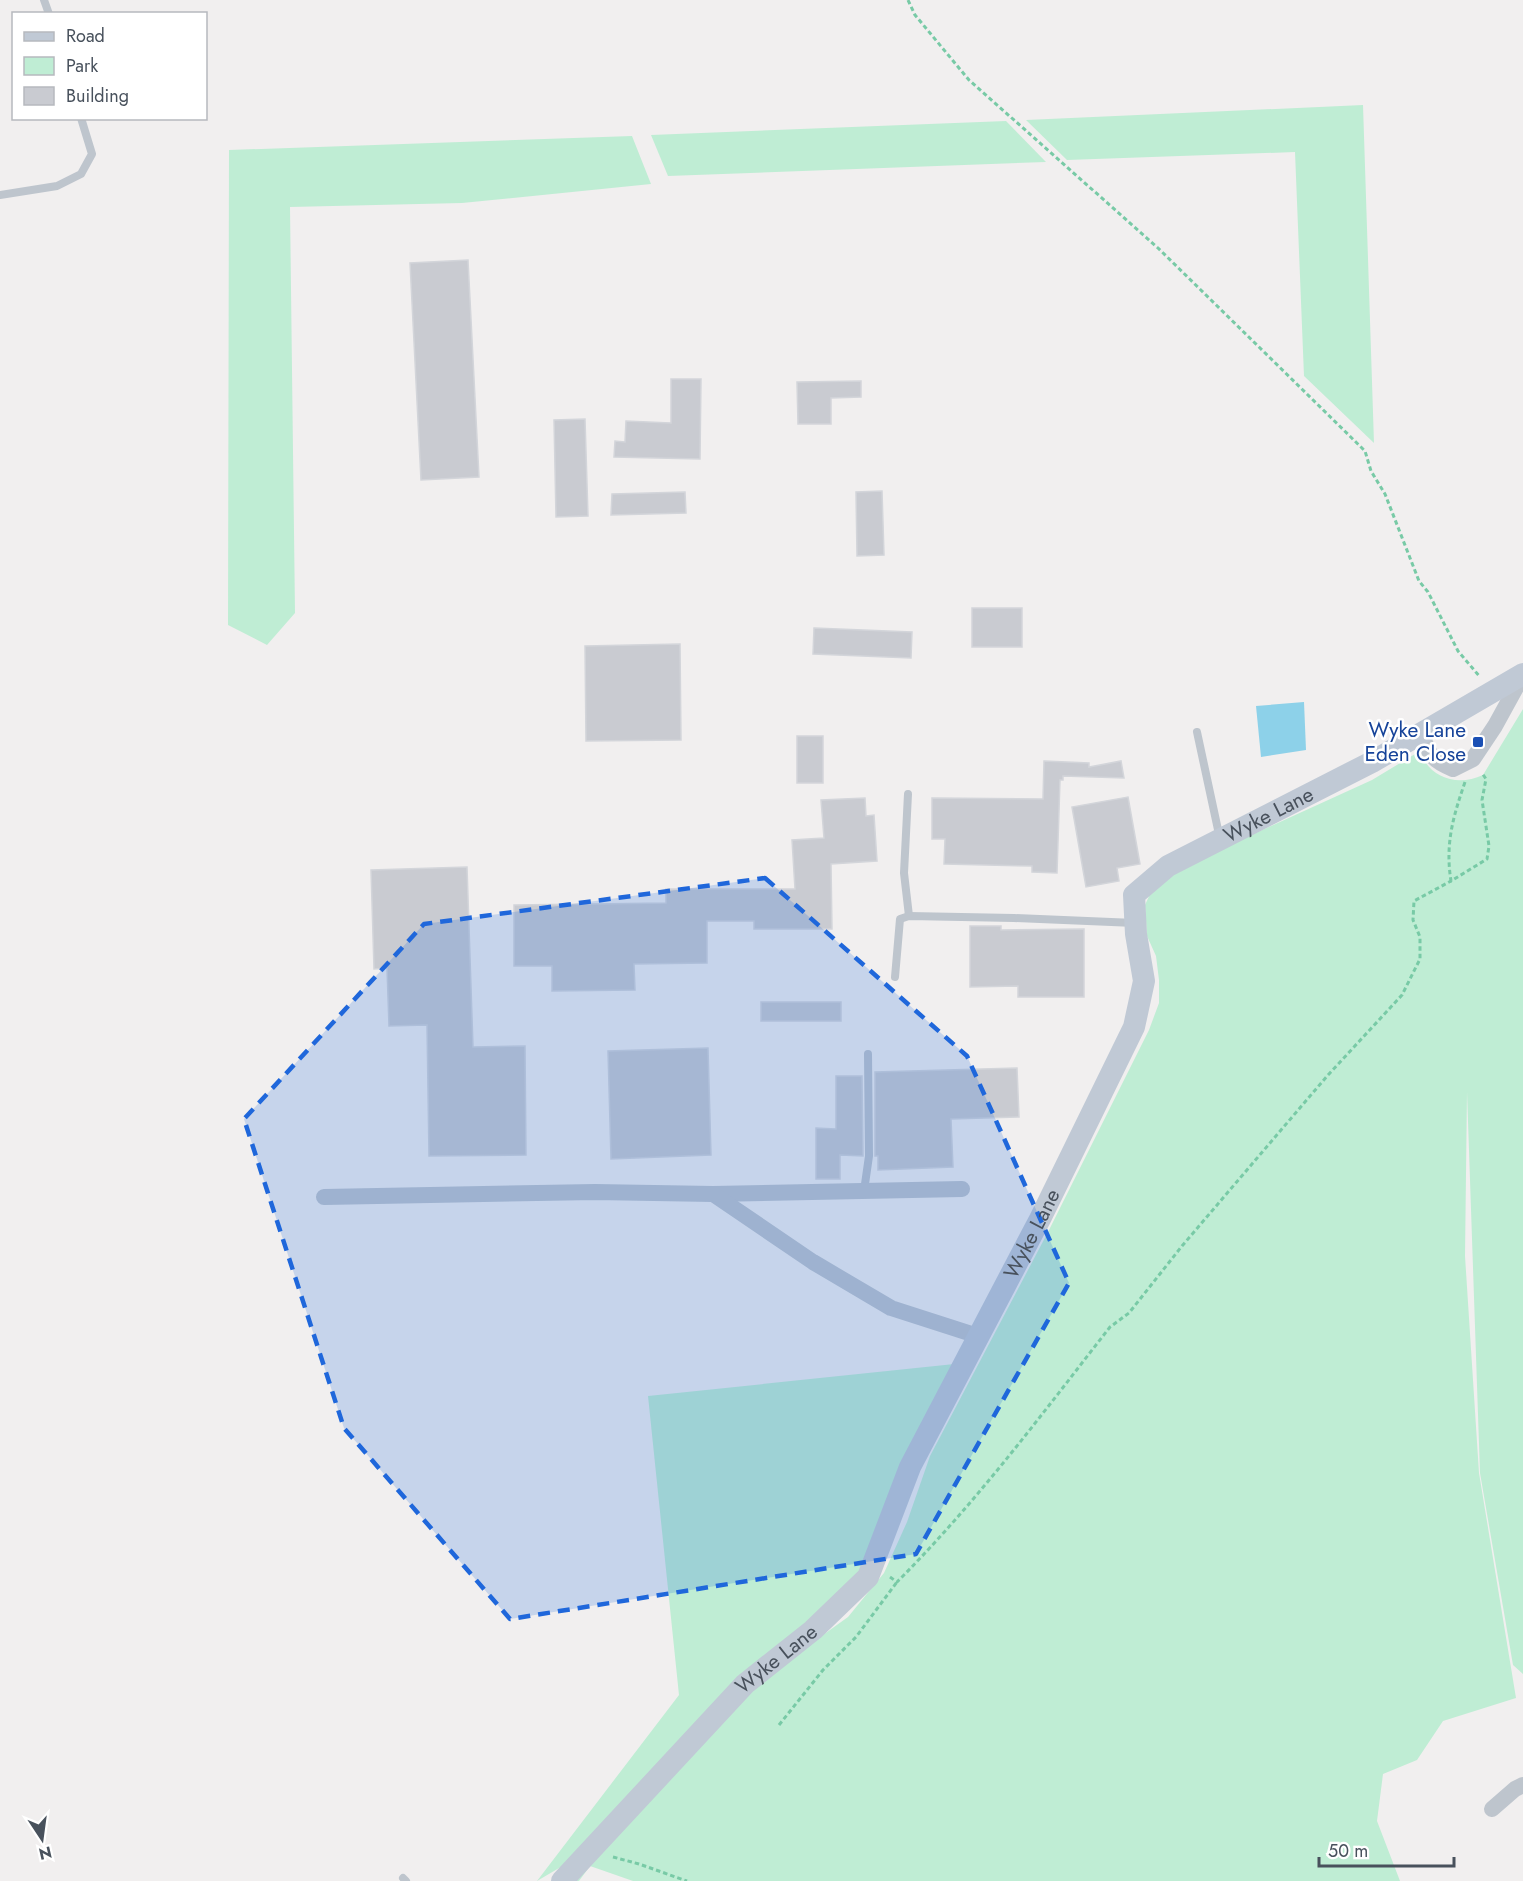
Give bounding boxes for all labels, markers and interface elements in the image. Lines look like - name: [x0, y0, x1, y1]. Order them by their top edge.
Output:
- legend: [12, 12, 207, 120]
- text: Road: [66, 23, 105, 49]
- text: Park: [66, 53, 98, 79]
- text: Building: [66, 83, 129, 109]
- place label: Wyke Lane Eden Close: [1364, 715, 1466, 769]
- marker: Wyke Lane Eden Close: [1471, 735, 1485, 749]
- street label: Wyke Lane: [1218, 779, 1319, 850]
- street label: Wyke Lane: [996, 1184, 1068, 1284]
- street label: Wyke Lane: [729, 1617, 824, 1701]
- north arrow: [12, 1809, 72, 1869]
- scale bar: [1319, 1830, 1454, 1868]
- text: 50 m: [1328, 1838, 1368, 1864]
- text: N: [36, 1840, 54, 1866]

